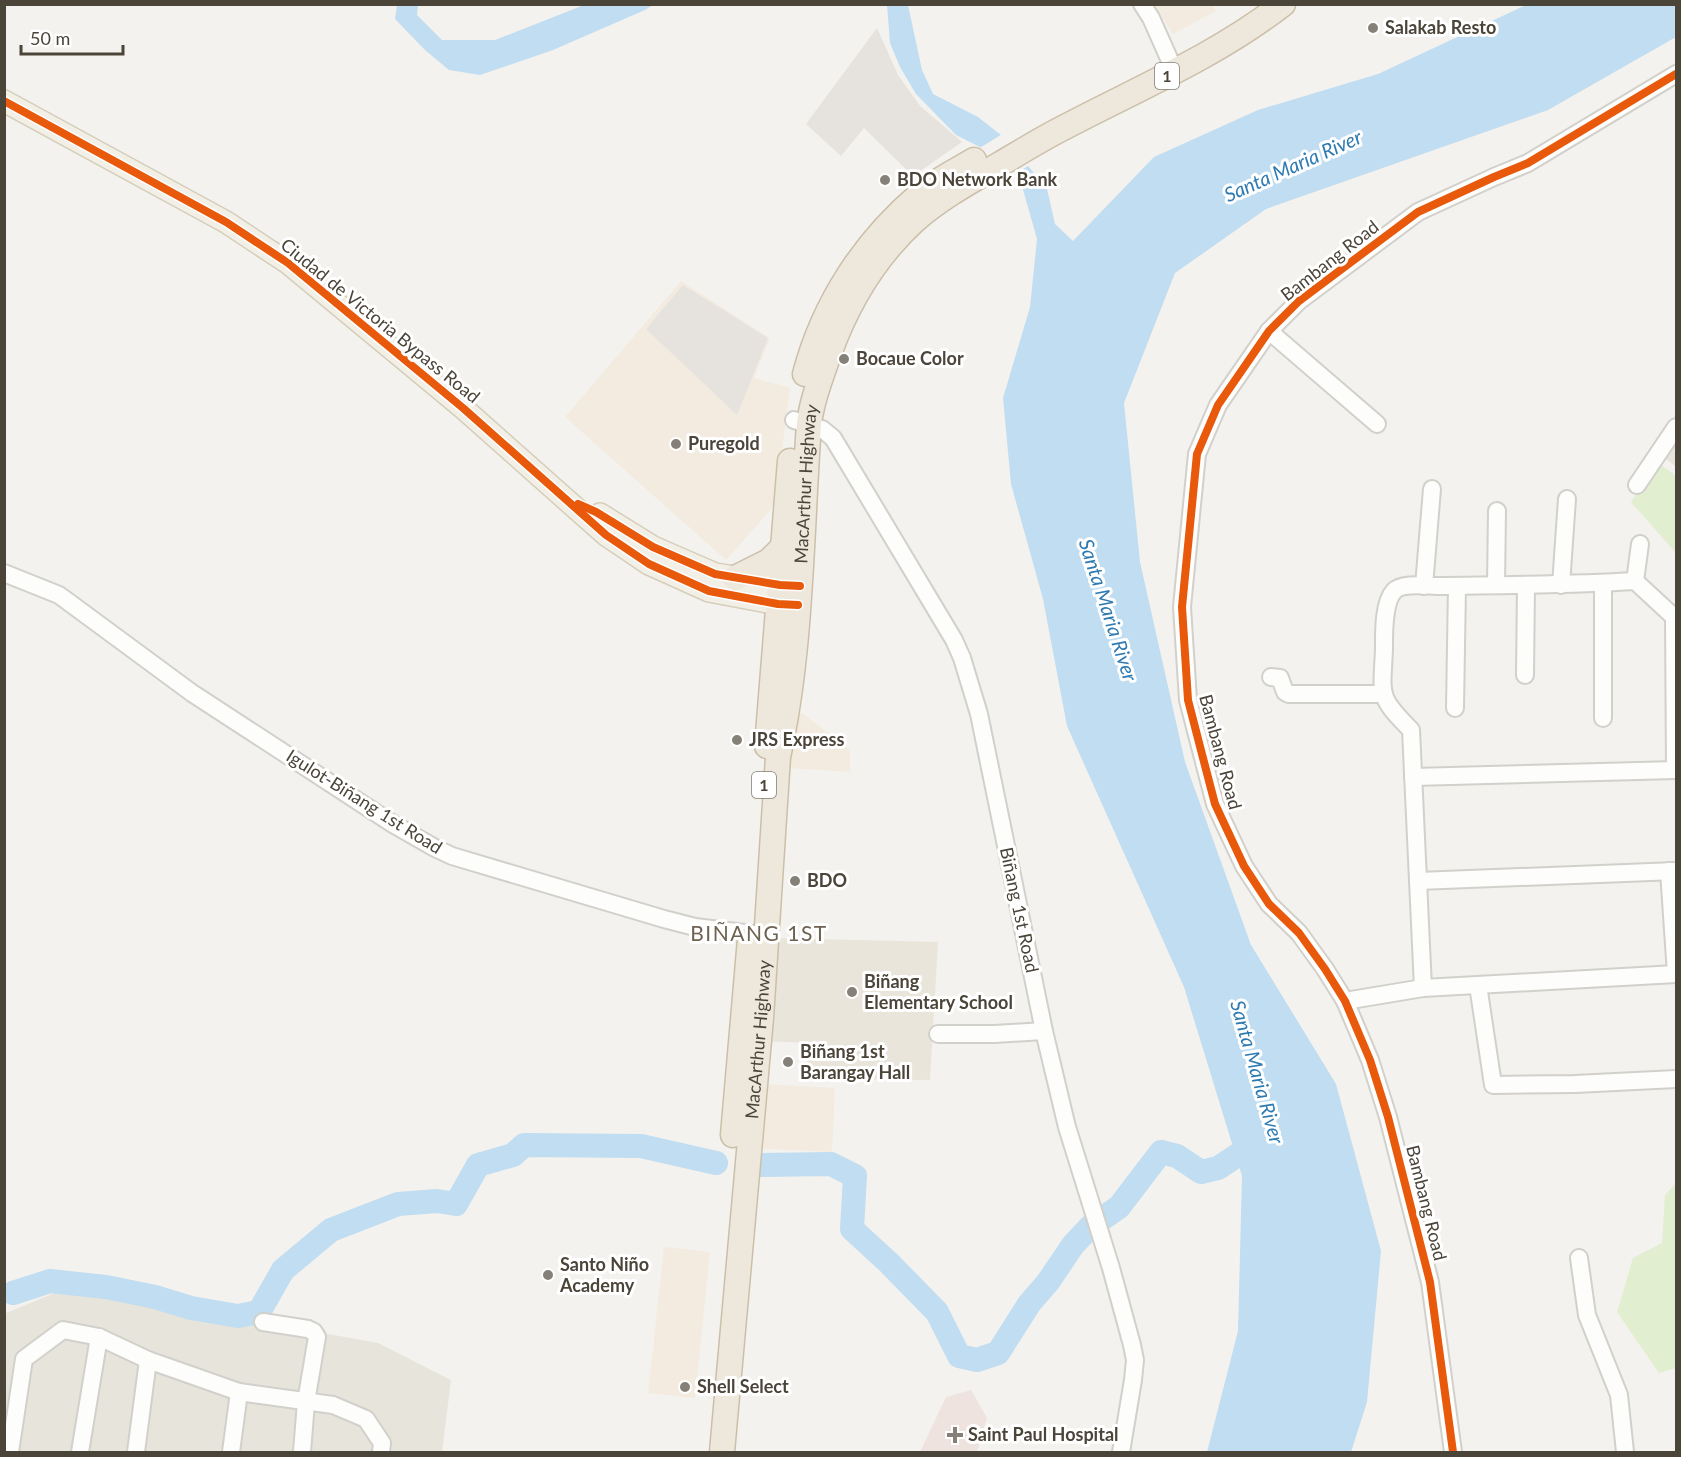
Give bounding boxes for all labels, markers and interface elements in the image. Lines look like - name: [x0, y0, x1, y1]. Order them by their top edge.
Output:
- place label: Salakab Resto: [1385, 16, 1496, 38]
- scale bar: [21, 18, 123, 56]
- marker: Salakab Resto: [1366, 21, 1380, 35]
- text: 50 m: [30, 27, 70, 49]
- road number: 1: [1155, 63, 1179, 89]
- water label: Santa Maria River: [1220, 124, 1366, 206]
- place label: BDO Network Bank: [897, 168, 1058, 190]
- marker: BDO Network Bank: [878, 173, 892, 187]
- street label: Bambang Road: [1276, 215, 1383, 305]
- street label: Ciudad de Victoria Bypass Road: [277, 233, 485, 407]
- place label: Bocaue Color: [856, 347, 964, 369]
- marker: Bocaue Color: [837, 352, 851, 366]
- street label: MacArthur Highway: [789, 401, 822, 564]
- place label: Puregold: [688, 432, 760, 454]
- marker: Puregold: [669, 437, 683, 451]
- water label: Santa Maria River: [1075, 536, 1144, 685]
- street label: Bambang Road: [1195, 692, 1247, 812]
- place label: JRS Express: [749, 728, 844, 750]
- marker: JRS Express: [730, 733, 744, 747]
- street label: Igulot-Biñang 1st Road: [283, 744, 446, 858]
- road number: 1: [752, 772, 776, 798]
- street label: Biñang 1st Road: [996, 845, 1044, 975]
- place label: BDO: [807, 869, 847, 891]
- marker: BDO: [788, 874, 802, 888]
- district label: BIÑANG 1ST: [690, 920, 828, 945]
- street label: MacArthur Highway: [740, 959, 775, 1120]
- place label: Biñang Elementary School: [864, 970, 1013, 1013]
- marker: Biñang Elementary School: [845, 985, 859, 999]
- water label: Santa Maria River: [1226, 997, 1290, 1147]
- place label: Biñang 1st Barangay Hall: [800, 1040, 910, 1083]
- marker: Biñang 1st Barangay Hall: [781, 1055, 795, 1069]
- street label: Bambang Road: [1402, 1143, 1452, 1263]
- place label: Santo Niño Academy: [559, 1253, 649, 1296]
- marker: Santo Niño Academy: [541, 1268, 555, 1282]
- place label: Shell Select: [697, 1375, 789, 1397]
- marker: Shell Select: [678, 1380, 692, 1394]
- place label: Saint Paul Hospital: [968, 1423, 1119, 1445]
- marker: Saint Paul Hospital: [946, 1426, 964, 1444]

